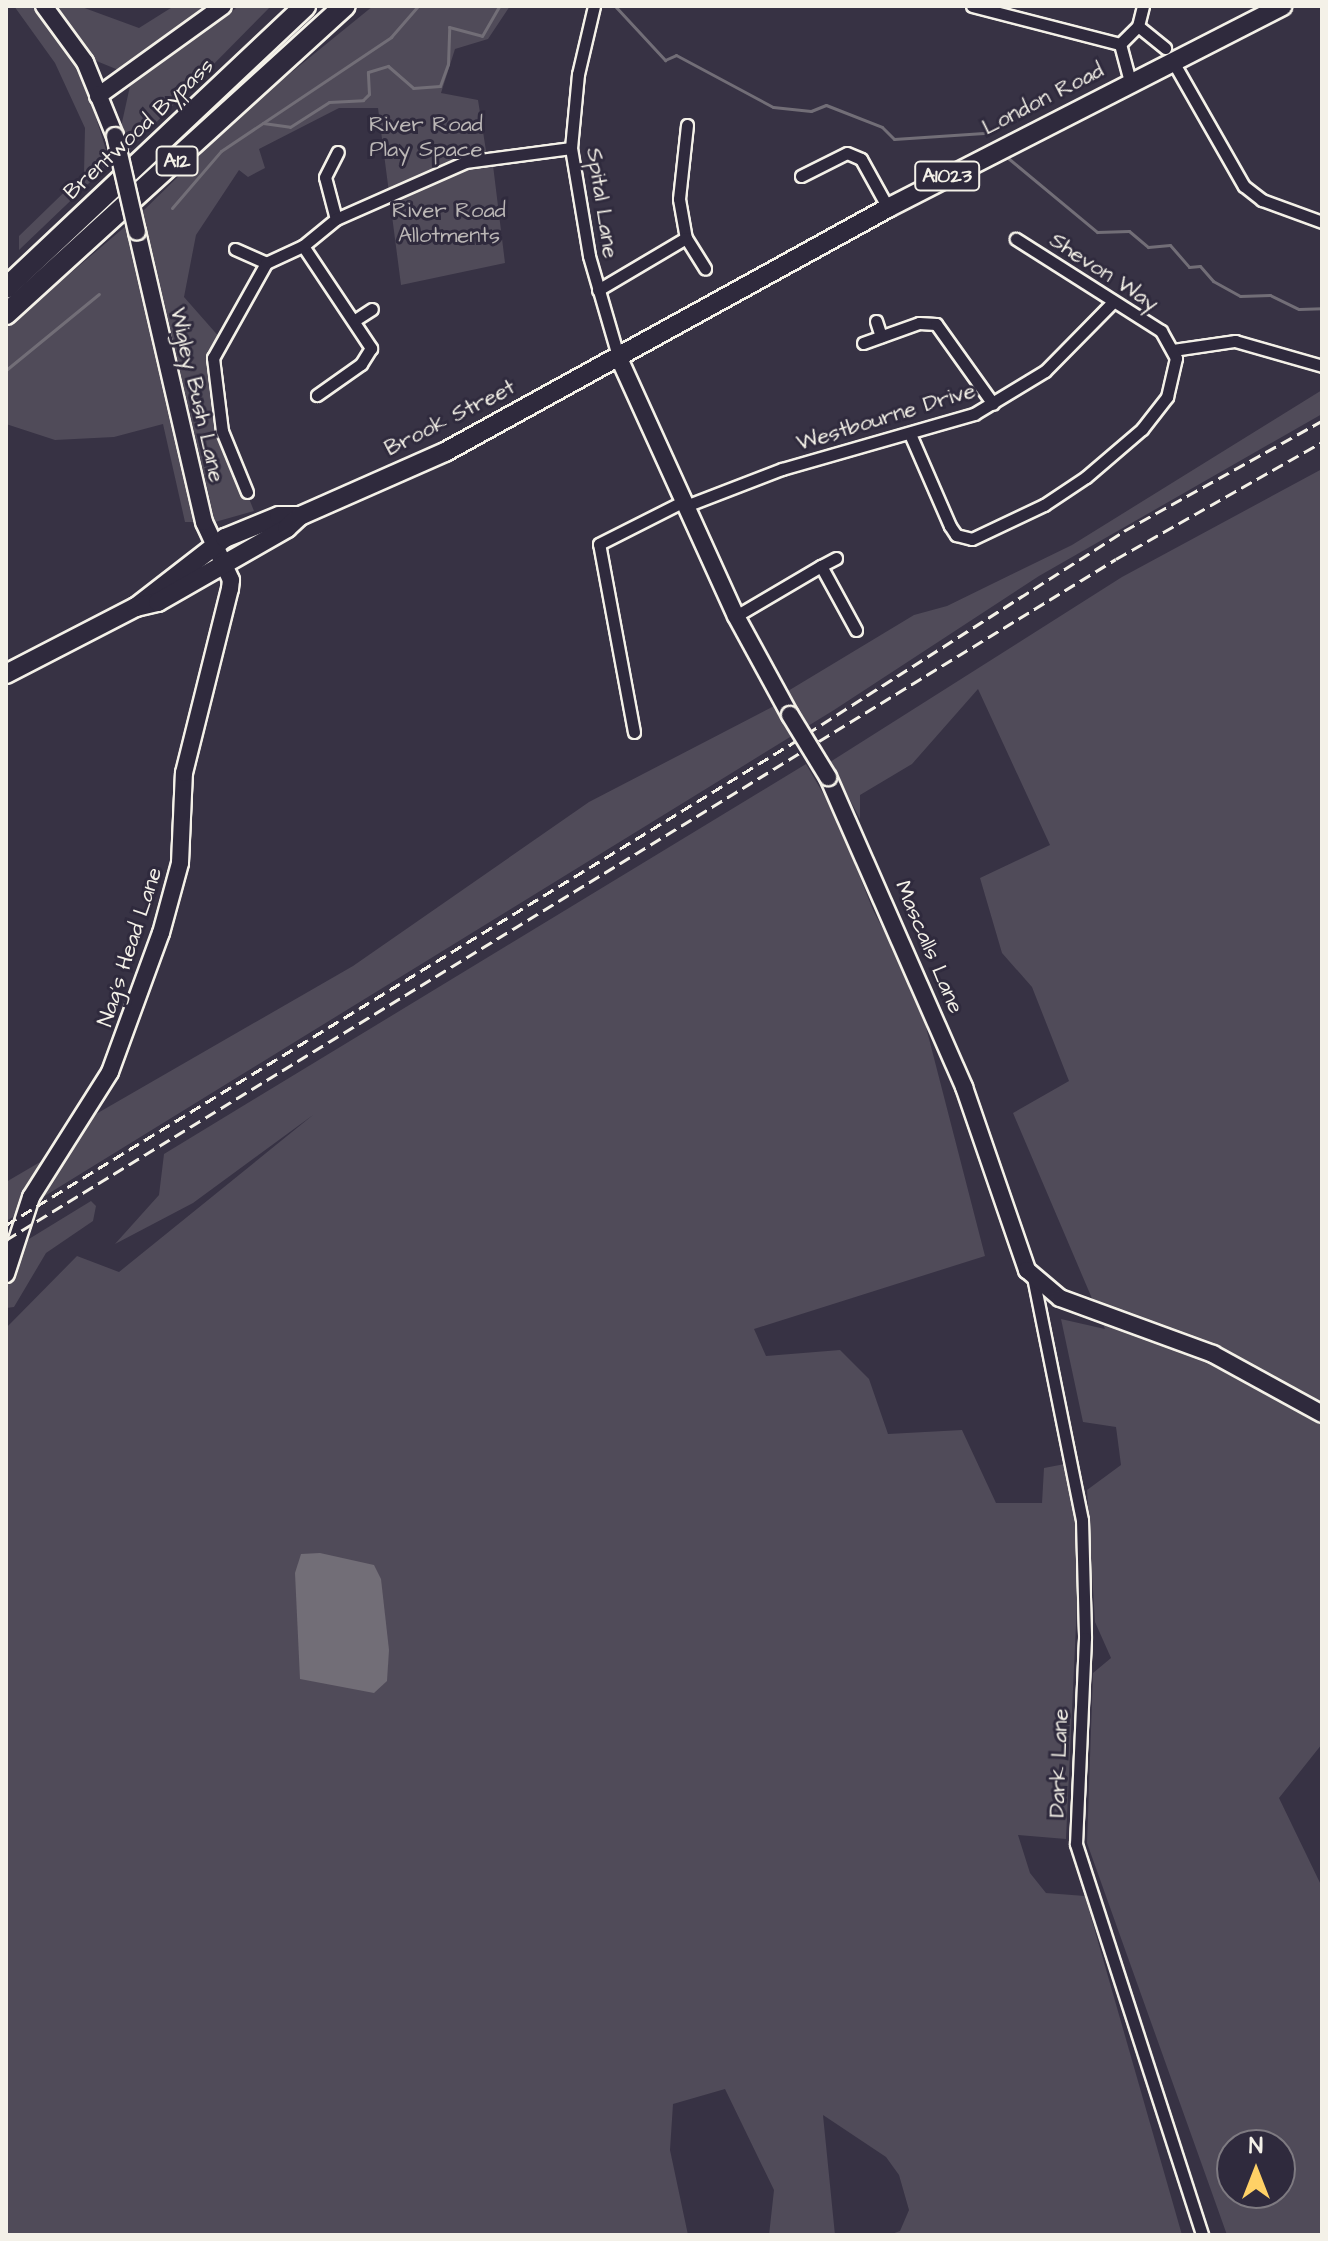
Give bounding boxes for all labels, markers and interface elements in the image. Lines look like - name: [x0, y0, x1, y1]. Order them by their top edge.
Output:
- street label: Brentwood Bypass: [59, 53, 219, 205]
- street label: London Road: [978, 57, 1108, 141]
- park label: River Road Play Space: [369, 111, 483, 162]
- road number: A12: [155, 145, 199, 177]
- street label: Spital Lane: [580, 146, 624, 260]
- road number: A1023: [913, 160, 981, 192]
- park label: River Road Allotments: [392, 197, 506, 248]
- street label: Shevon Way: [1045, 227, 1163, 317]
- street label: Wigley Bush Lane: [164, 305, 230, 485]
- street label: Brook Street: [380, 374, 520, 462]
- street label: Westbourne Drive: [794, 377, 978, 457]
- street label: Nag's Head Lane: [92, 864, 168, 1030]
- street label: Mascalls Lane: [889, 877, 969, 1017]
- street label: Dark Lane: [1044, 1708, 1074, 1818]
- north arrow: [1216, 2129, 1296, 2209]
- text: N: [1249, 2131, 1263, 2162]

